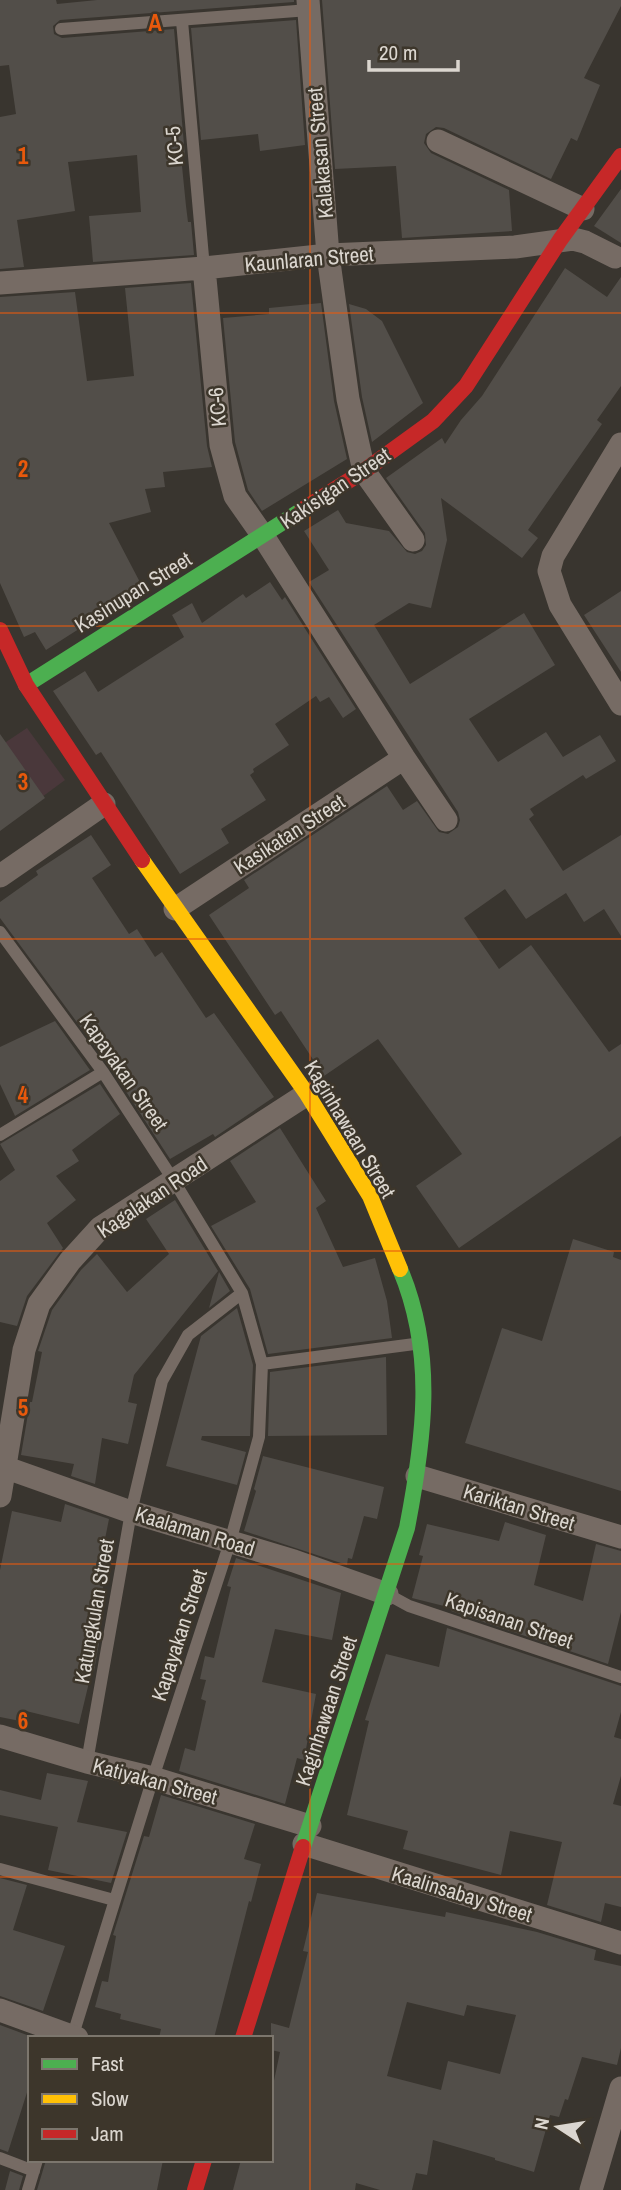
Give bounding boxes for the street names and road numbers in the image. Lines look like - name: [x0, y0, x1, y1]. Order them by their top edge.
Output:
- street label: Kalakasan Street: [300, 86, 340, 220]
- street label: KC-5: [158, 125, 190, 167]
- street label: Kaunlaran Street: [243, 239, 375, 279]
- street label: KC-6: [201, 386, 233, 428]
- street label: Kakisigan Street: [274, 440, 396, 536]
- street label: Kasinupan Street: [69, 544, 197, 640]
- street label: Kasikatan Street: [228, 787, 350, 881]
- street label: Kapayakan Street: [73, 1008, 175, 1137]
- street label: Kaginhawaan Street: [297, 1055, 403, 1204]
- street label: Kagalakan Road: [91, 1149, 213, 1245]
- street label: Kariktan Street: [460, 1476, 578, 1538]
- street label: Kaalaman Road: [132, 1499, 258, 1563]
- street label: Katungkulan Street: [67, 1536, 121, 1686]
- street label: Kapayakan Street: [144, 1565, 214, 1705]
- street label: Kapisanan Street: [441, 1585, 577, 1655]
- street label: Kaginhawaan Street: [288, 1632, 364, 1790]
- street label: Katiyakan Street: [90, 1751, 220, 1812]
- street label: Kaalinsabay Street: [388, 1859, 536, 1929]

